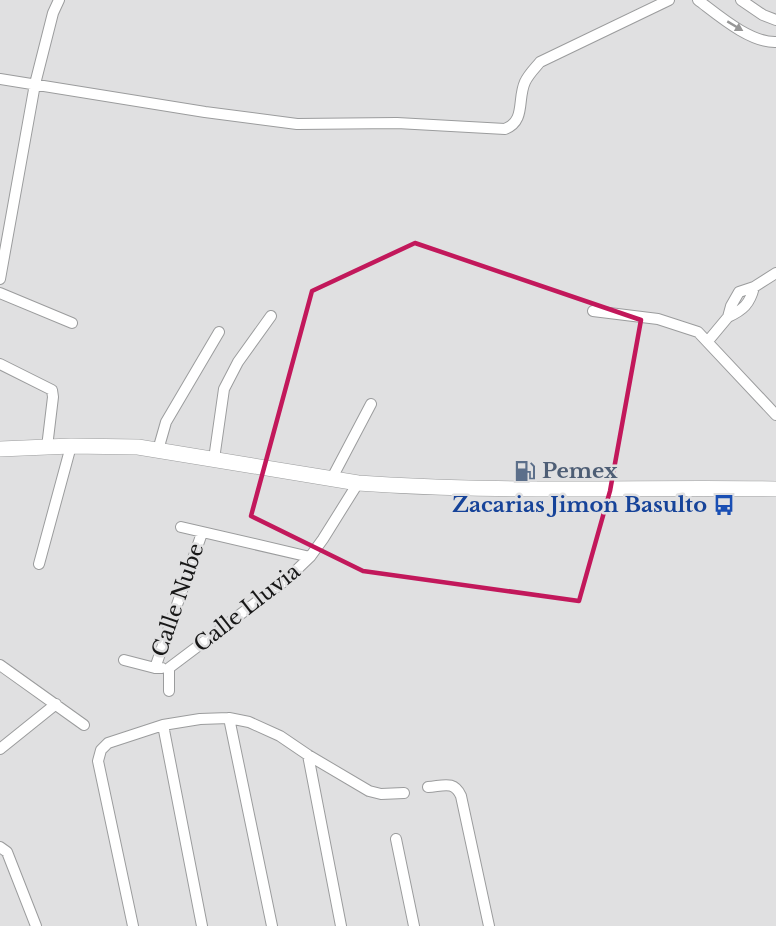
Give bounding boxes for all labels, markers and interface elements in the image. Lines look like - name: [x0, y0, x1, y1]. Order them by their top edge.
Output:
- one-way arrow: [727, 20, 743, 31]
- place label: Pemex: [542, 458, 618, 484]
- fuel station icon: Pemex: [513, 459, 537, 483]
- place label: Zacarias Jimon Basulto: [452, 492, 707, 518]
- bus stop icon: Zacarias Jimon Basulto: [712, 493, 736, 517]
- street label: Calle Nube: [146, 540, 210, 660]
- street label: Calle Lluvia: [189, 558, 306, 658]

